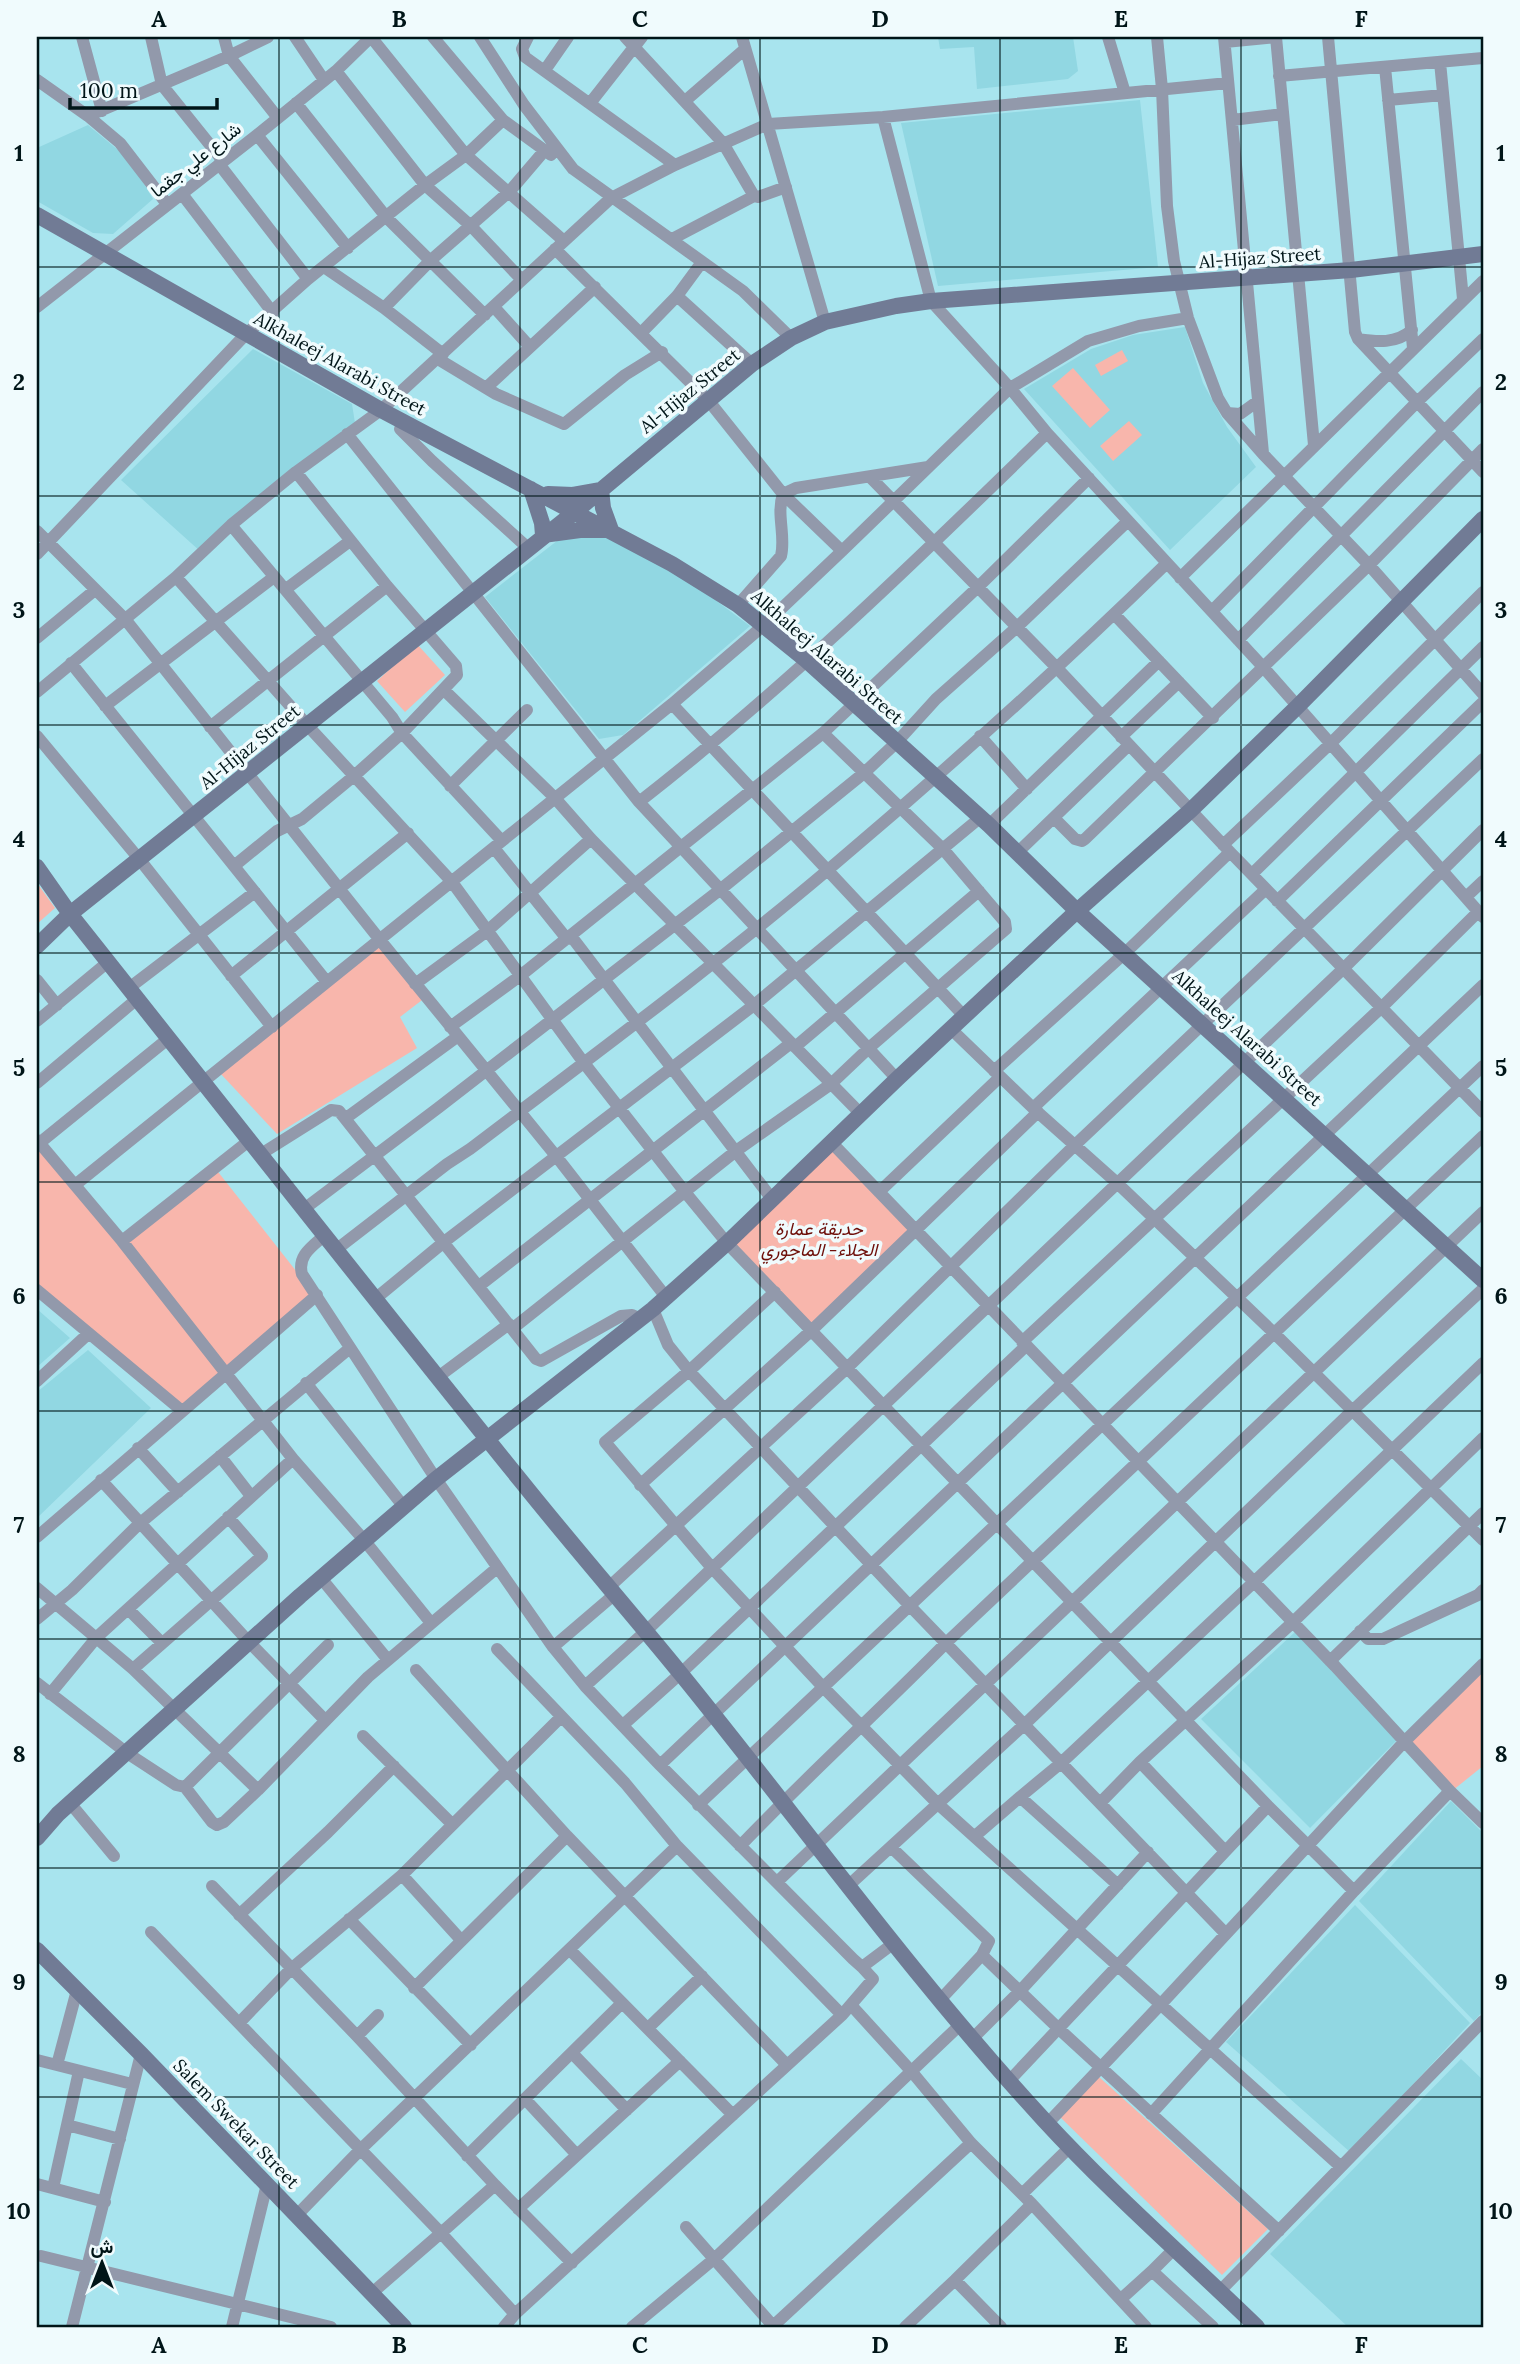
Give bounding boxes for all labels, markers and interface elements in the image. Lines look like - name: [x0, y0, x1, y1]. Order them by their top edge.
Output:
- text: A: [151, 4, 167, 33]
- text: B: [391, 4, 407, 33]
- text: C: [632, 4, 648, 33]
- text: D: [871, 4, 889, 33]
- text: E: [1114, 4, 1128, 33]
- text: F: [1354, 4, 1368, 33]
- scale bar: [70, 66, 217, 110]
- text: 100 m: [80, 77, 138, 104]
- street label: شارع علي جقما: [146, 117, 248, 205]
- text: 1: [14, 138, 24, 167]
- text: 1: [1496, 138, 1506, 167]
- street label: Al-Hijaz Street: [1197, 242, 1322, 273]
- street label: Alkhaleej Alarabi Street: [249, 306, 430, 421]
- street label: Al-Hijaz Street: [634, 343, 745, 439]
- text: 2: [13, 367, 25, 396]
- text: 2: [1495, 367, 1507, 396]
- street label: Alkhaleej Alarabi Street: [746, 584, 908, 729]
- text: 3: [13, 595, 25, 624]
- text: 3: [1495, 595, 1507, 624]
- street label: Al-Hijaz Street: [194, 699, 305, 795]
- text: 4: [13, 824, 25, 853]
- text: 4: [1495, 824, 1507, 853]
- street label: Alkhaleej Alarabi Street: [1167, 964, 1327, 1111]
- text: 5: [13, 1053, 25, 1082]
- text: 5: [1495, 1053, 1507, 1082]
- park label: حديقة عمارة الجلاء- الماجوري: [761, 1217, 879, 1265]
- text: 6: [12, 1281, 26, 1310]
- text: 6: [1494, 1281, 1508, 1310]
- text: 7: [14, 1510, 25, 1539]
- text: 7: [1496, 1510, 1507, 1539]
- text: 8: [12, 1739, 26, 1768]
- text: 8: [1494, 1739, 1508, 1768]
- text: 9: [12, 1967, 26, 1996]
- text: 9: [1494, 1967, 1508, 1996]
- street label: Salem Swekar Street: [168, 2054, 304, 2193]
- text: 10: [7, 2196, 31, 2225]
- text: 10: [1489, 2196, 1513, 2225]
- north arrow: [66, 2228, 136, 2298]
- text: ش: [91, 2234, 114, 2258]
- text: A: [151, 2330, 167, 2359]
- text: B: [391, 2330, 407, 2359]
- text: C: [632, 2330, 648, 2359]
- text: D: [871, 2330, 889, 2359]
- text: E: [1114, 2330, 1128, 2359]
- text: F: [1354, 2330, 1368, 2359]

